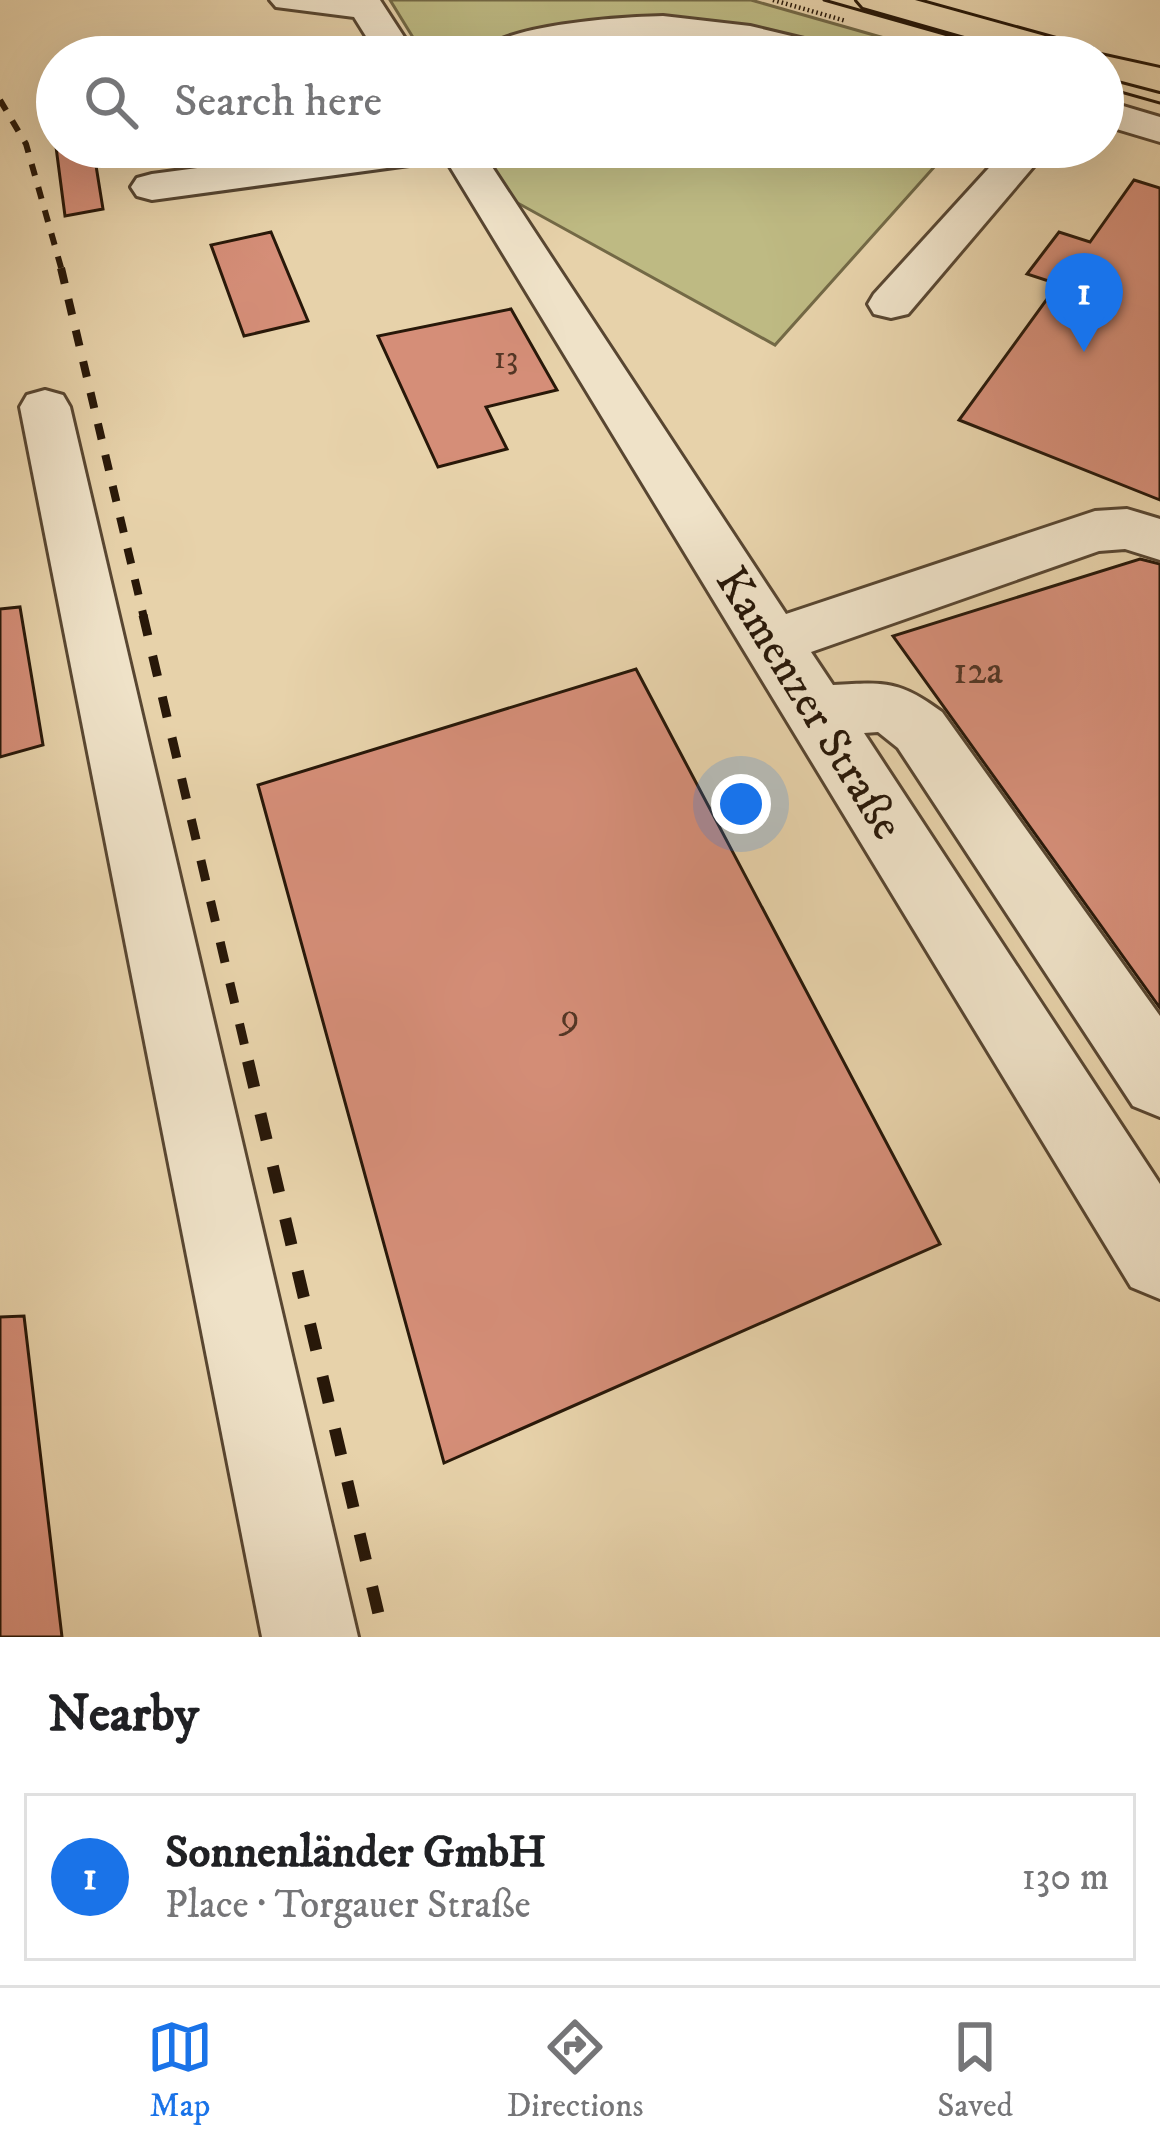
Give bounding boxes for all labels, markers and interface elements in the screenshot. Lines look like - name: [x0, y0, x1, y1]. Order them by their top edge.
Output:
- search box: [36, 36, 1124, 168]
- icon: search: [78, 69, 144, 135]
- text: Search here: [174, 74, 382, 130]
- pin: 1: [1045, 253, 1123, 352]
- house number: 13: [494, 338, 518, 379]
- street label: Kamenzer Straße: [702, 557, 915, 850]
- house number: 12a: [953, 647, 1003, 696]
- your location: [711, 774, 771, 834]
- house number: 9: [558, 993, 580, 1042]
- text: Nearby: [48, 1683, 199, 1747]
- text: Sonnenländer GmbH: [165, 1825, 546, 1881]
- text: 1: [83, 1853, 97, 1902]
- text: 130 m: [1021, 1853, 1109, 1902]
- text: Place · Torgauer Straße: [165, 1881, 531, 1930]
- tab: Map: [147, 2014, 213, 2127]
- tab: Directions: [507, 2014, 643, 2127]
- tab: Saved: [937, 2014, 1013, 2127]

